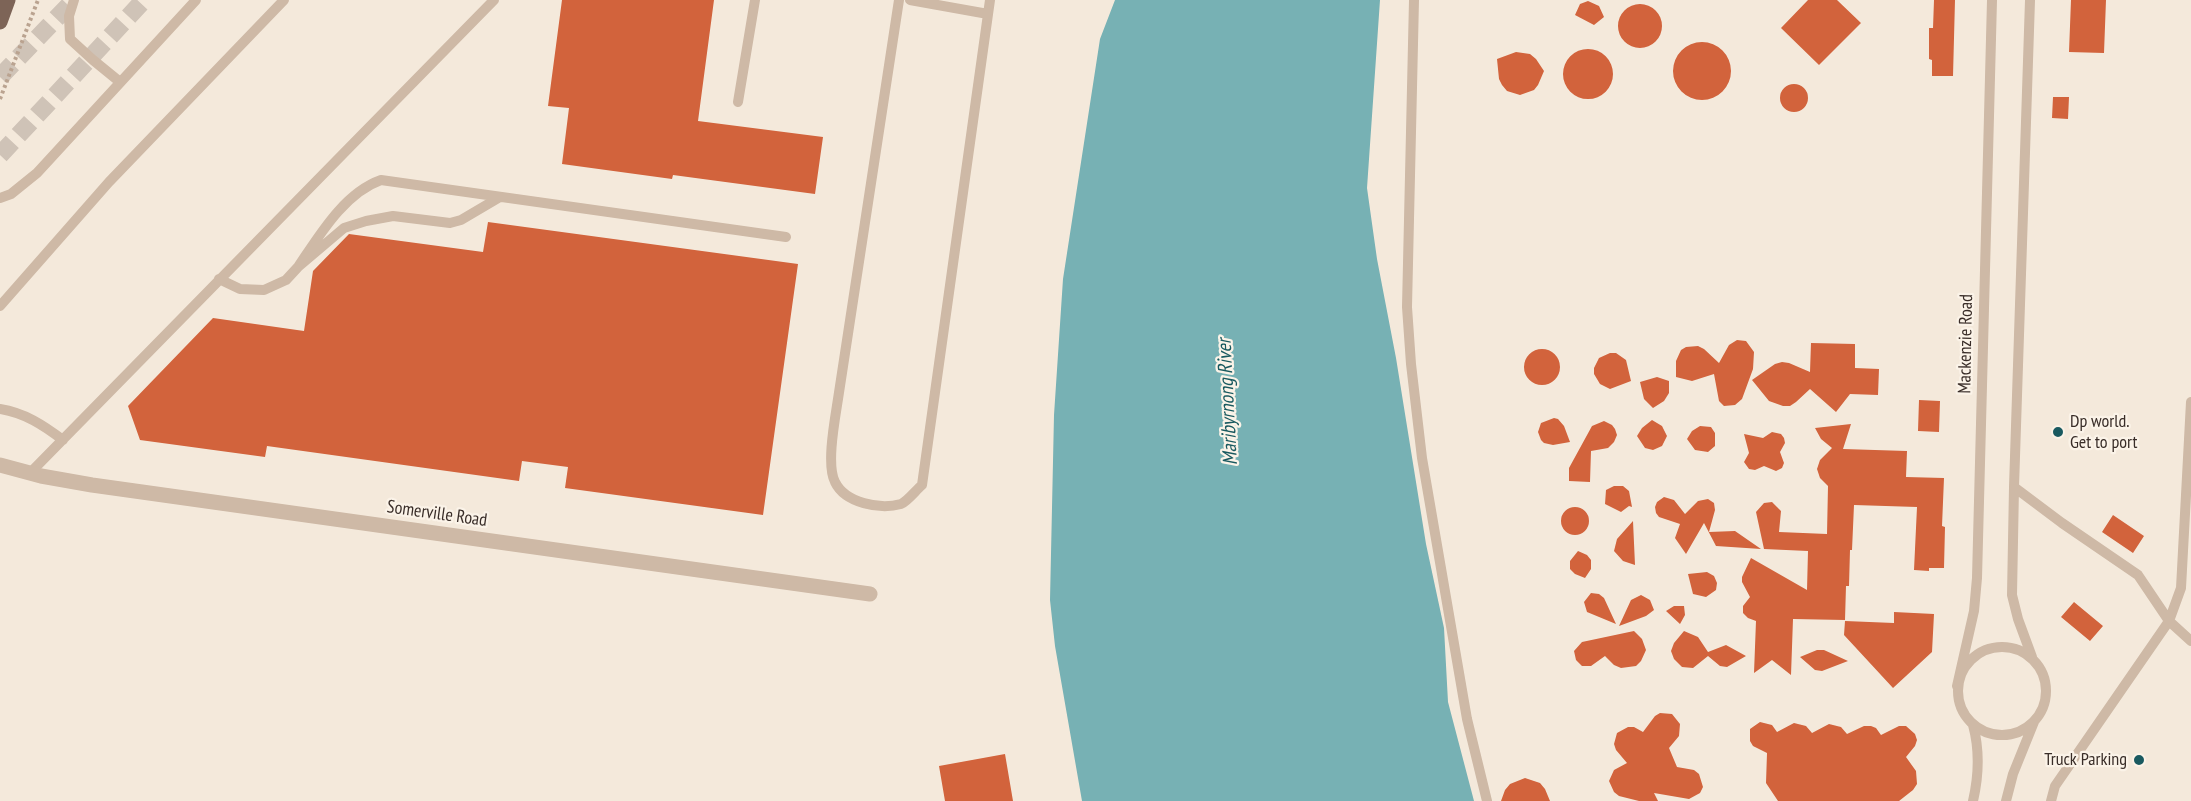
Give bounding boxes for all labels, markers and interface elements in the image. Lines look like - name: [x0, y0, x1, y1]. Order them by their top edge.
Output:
- street label: Mackenzie Road: [1954, 294, 1978, 394]
- water label: Maribyrnong River: [1213, 338, 1243, 466]
- place label: Dp world. Get to port: [2070, 411, 2137, 454]
- marker: Dp world. Get to port: [2051, 425, 2065, 439]
- street label: Somerville Road: [386, 496, 488, 532]
- place label: Truck Parking: [2044, 749, 2127, 771]
- marker: Truck Parking: [2132, 753, 2146, 767]

